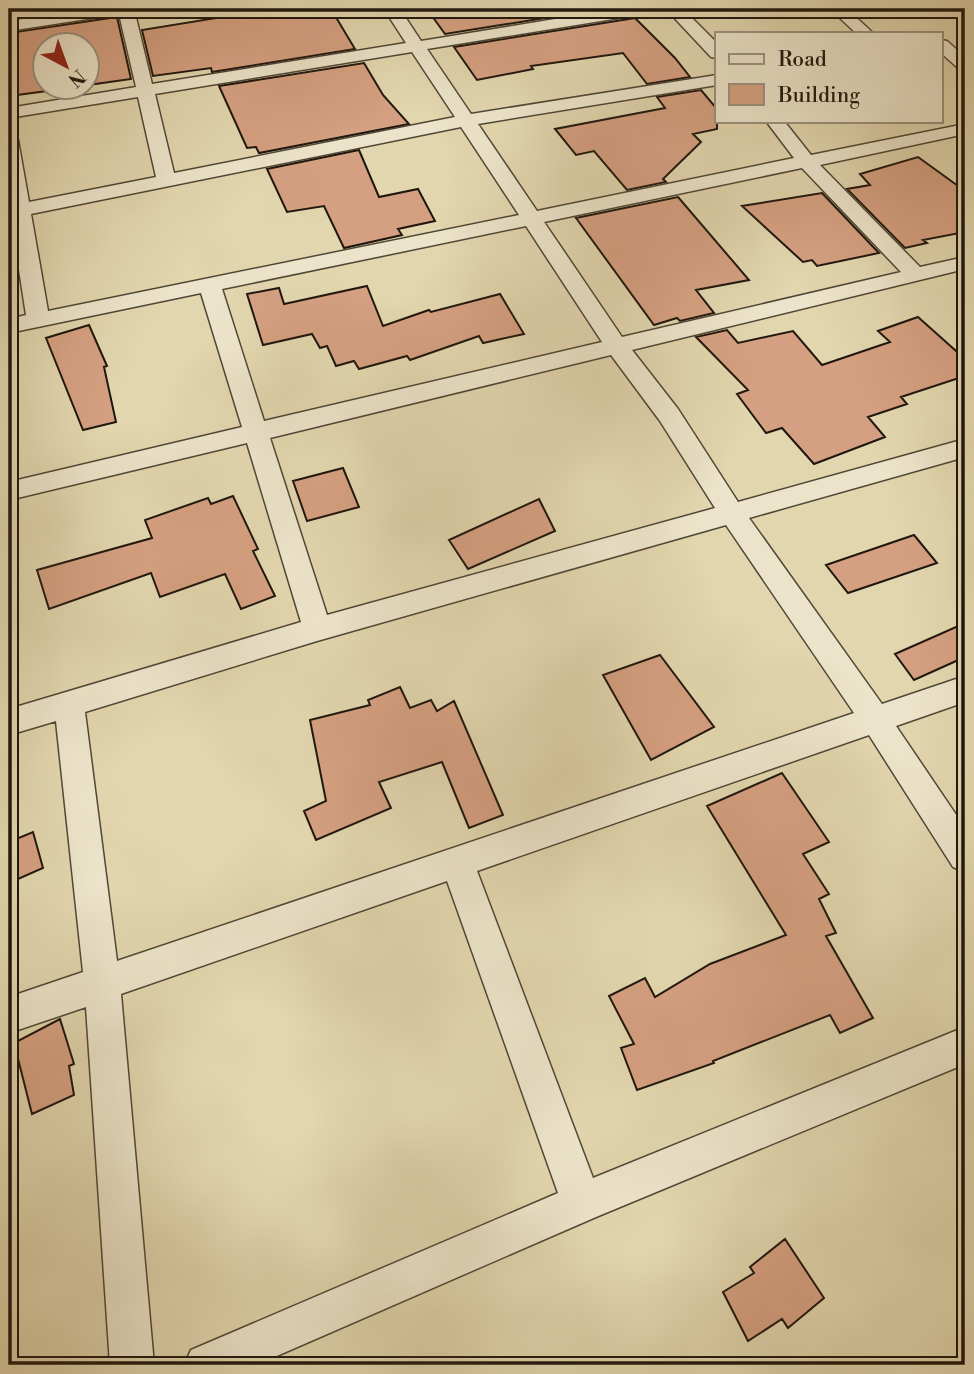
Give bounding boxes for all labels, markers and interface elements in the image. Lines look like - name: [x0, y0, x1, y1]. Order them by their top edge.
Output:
- north arrow: [32, 32, 102, 102]
- legend: [715, 32, 942, 122]
- text: Road: [778, 47, 827, 73]
- text: N: [63, 64, 90, 92]
- text: Building: [777, 83, 860, 109]

